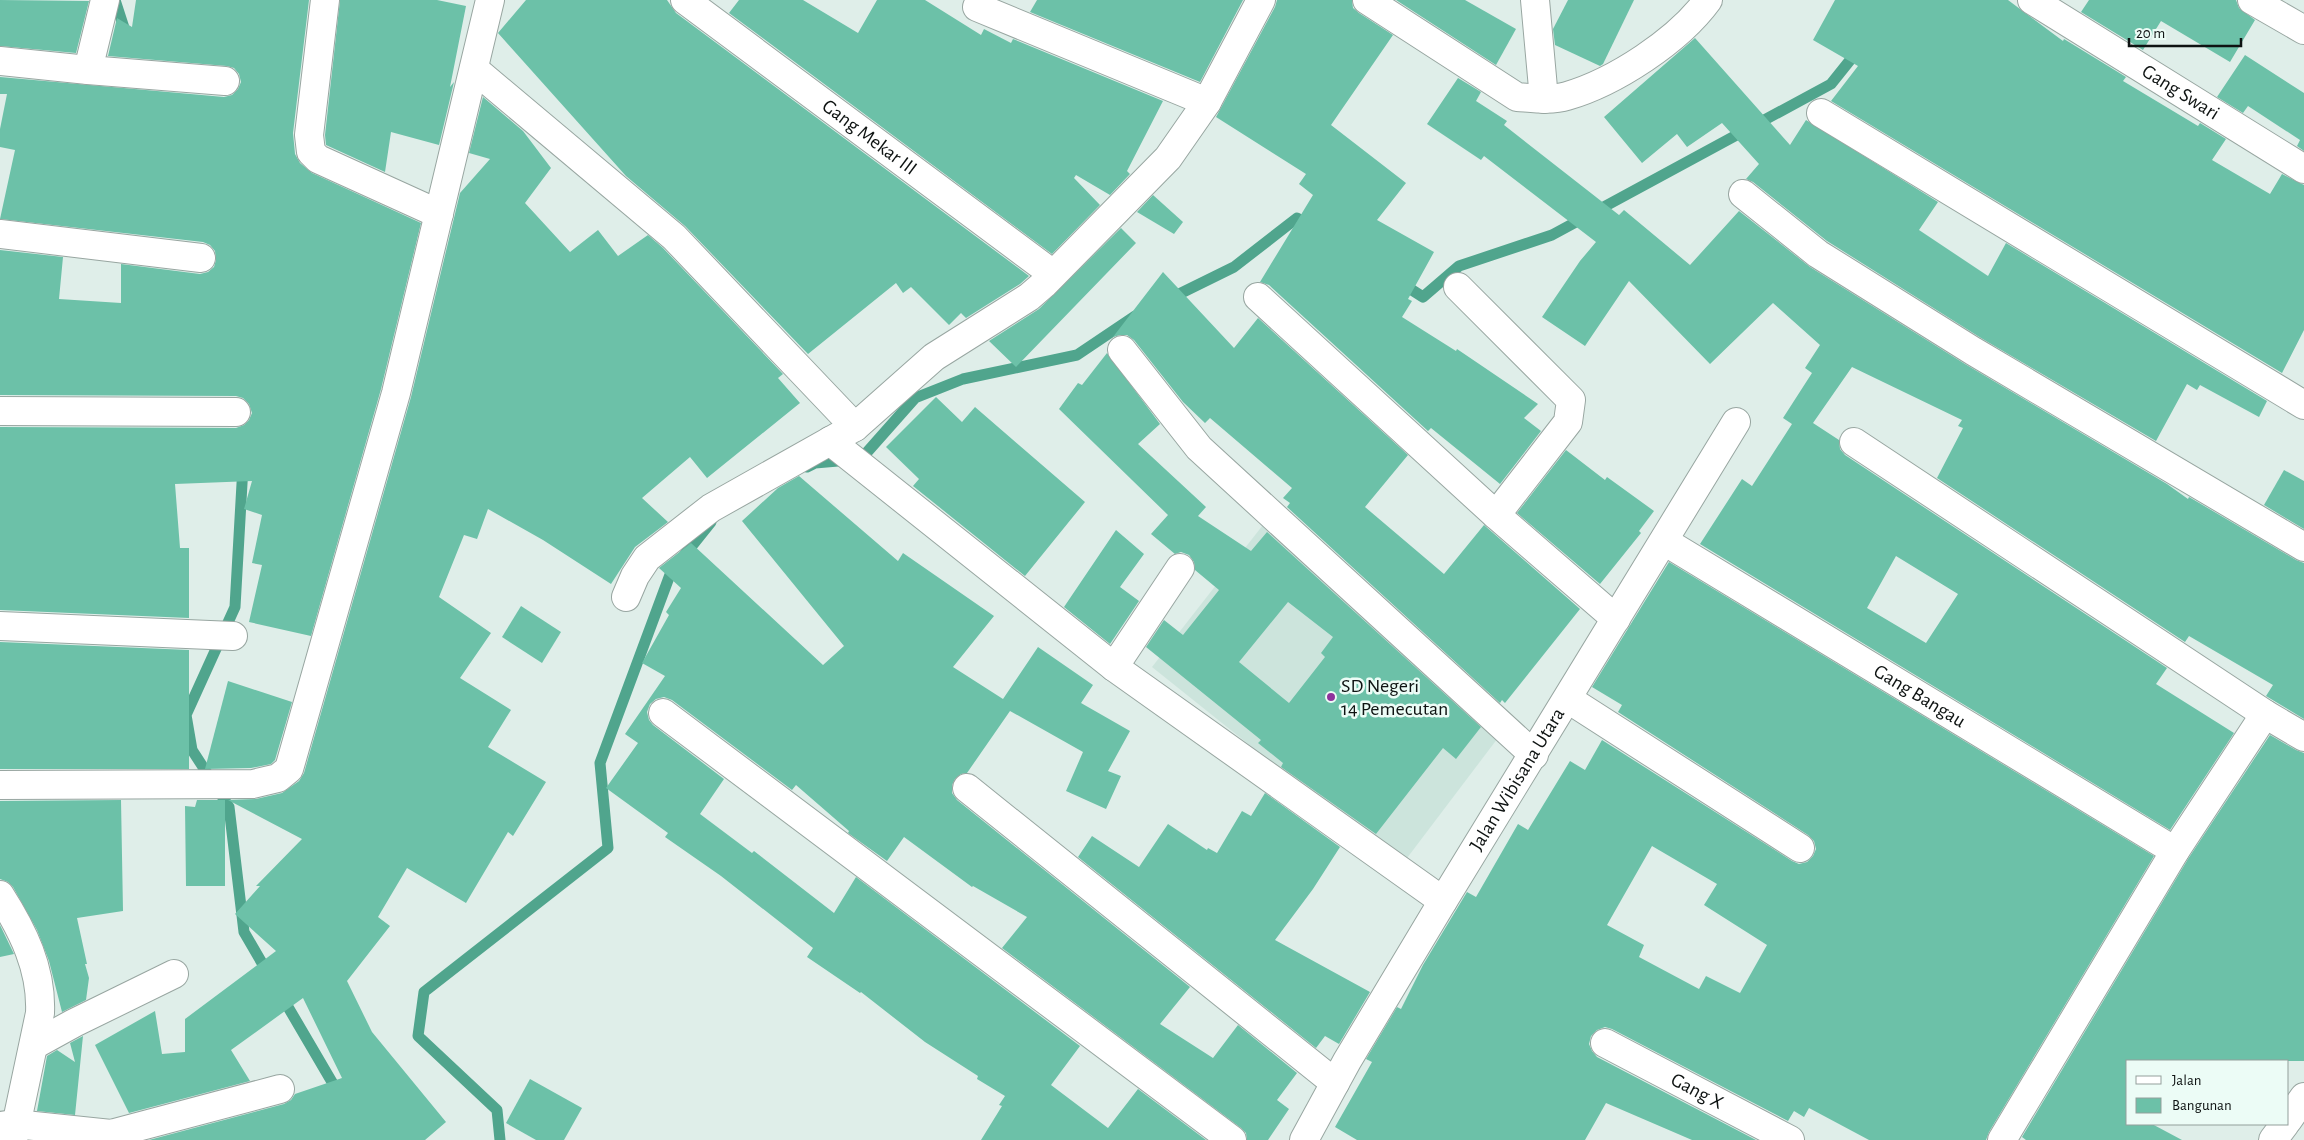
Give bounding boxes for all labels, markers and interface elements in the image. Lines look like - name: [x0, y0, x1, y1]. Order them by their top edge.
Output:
- scale bar: [2129, 15, 2242, 47]
- text: 20 m: [2136, 26, 2165, 41]
- street label: Gang Swari: [2138, 61, 2223, 124]
- street label: Gang Mekar III: [818, 96, 921, 179]
- street label: Gang Bangau: [1870, 661, 1969, 731]
- place label: SD Negeri 14 Pemecutan: [1341, 676, 1448, 719]
- marker: SD Negeri 14 Pemecutan: [1325, 691, 1337, 703]
- street label: Jalan Wibisana Utara: [1466, 705, 1568, 854]
- legend: [2126, 1060, 2289, 1125]
- street label: Gang X: [1668, 1069, 1727, 1113]
- text: Jalan: [2172, 1073, 2202, 1088]
- text: Bangunan: [2172, 1098, 2232, 1113]

